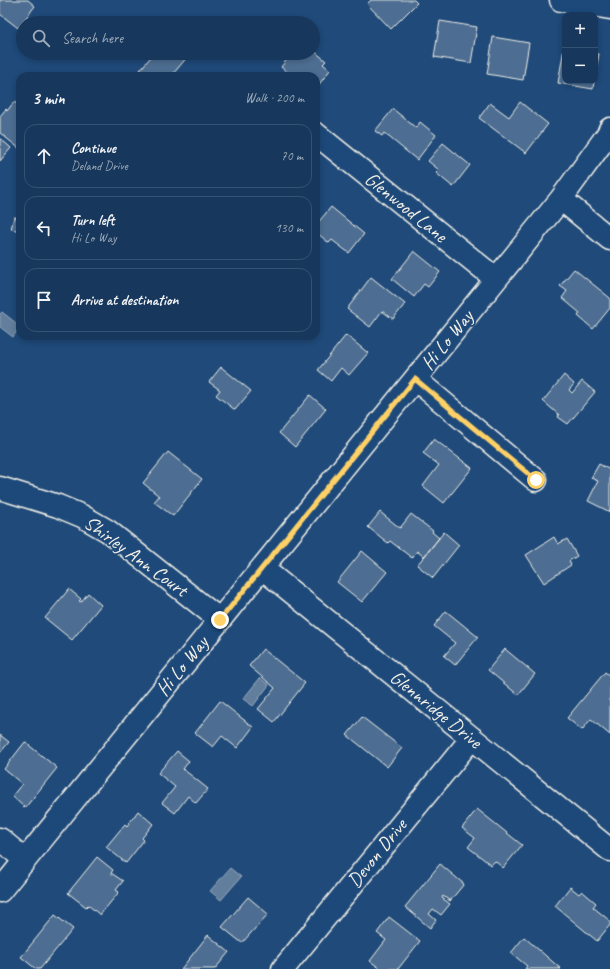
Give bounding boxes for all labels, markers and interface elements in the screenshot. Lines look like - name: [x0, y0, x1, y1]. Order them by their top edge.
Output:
- map controls: [562, 12, 598, 84]
- button: +: [562, 12, 598, 48]
- search box: [16, 16, 320, 60]
- icon: search: [30, 27, 52, 49]
- text: Search here: [62, 29, 123, 48]
- button: −: [562, 48, 598, 84]
- text: 3 min: [32, 88, 65, 109]
- text: Walk · 200 m: [245, 90, 304, 106]
- text: Continue: [71, 139, 116, 158]
- icon: ahead: [33, 145, 55, 167]
- text: 70 m: [281, 148, 303, 164]
- text: Deland Drive: [71, 158, 128, 174]
- street label: Glenwood Lane: [360, 166, 453, 249]
- text: Turn left: [71, 211, 114, 230]
- icon: left: [33, 217, 55, 239]
- text: 130 m: [275, 220, 303, 236]
- text: Hi Lo Way: [71, 230, 116, 246]
- icon: arrive: [33, 289, 55, 311]
- text: Arrive at destination: [71, 291, 178, 310]
- street label: Hi Lo Way: [415, 303, 480, 375]
- route start: [527, 471, 545, 489]
- street label: Shirley Ann Court: [79, 510, 195, 604]
- route end: [211, 611, 229, 629]
- street label: Hi Lo Way: [150, 629, 215, 701]
- street label: Glennridge Drive: [385, 664, 488, 755]
- street label: Devon Drive: [342, 812, 413, 892]

